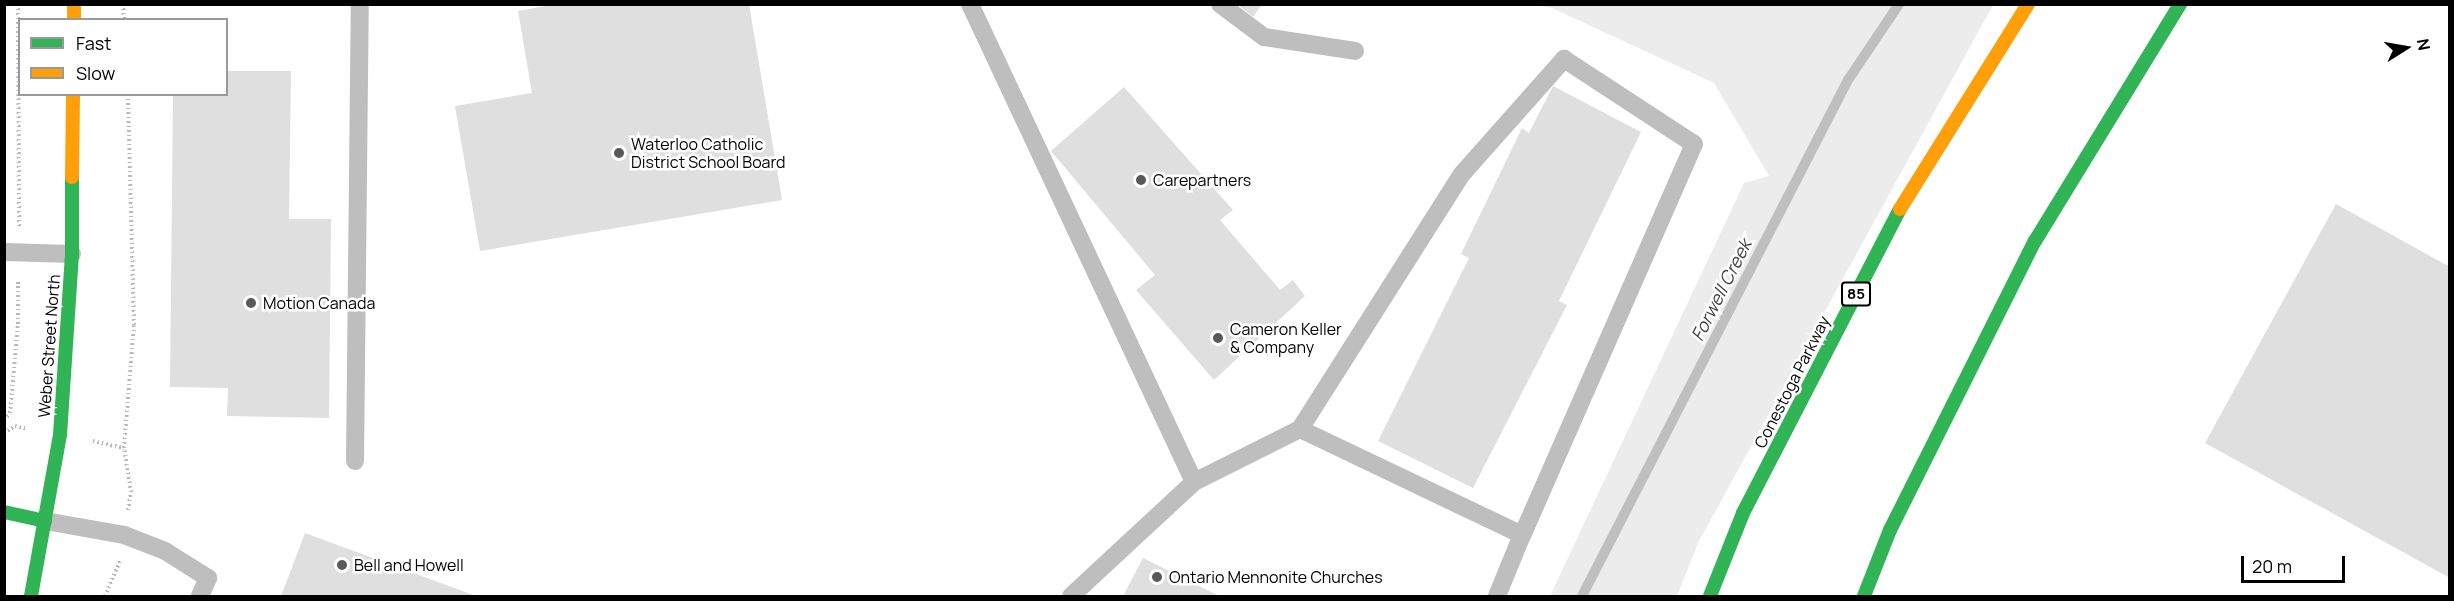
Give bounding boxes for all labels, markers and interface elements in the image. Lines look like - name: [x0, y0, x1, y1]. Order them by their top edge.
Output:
- legend: [18, 18, 228, 96]
- north arrow: [2376, 18, 2436, 78]
- text: Fast: [76, 31, 111, 55]
- text: N: [2412, 37, 2436, 52]
- text: Slow: [76, 61, 115, 85]
- place label: Waterloo Catholic District School Board: [631, 134, 786, 172]
- marker: Waterloo Catholic District School Board: [612, 146, 626, 160]
- place label: Carepartners: [1153, 170, 1251, 190]
- marker: Carepartners: [1134, 173, 1148, 187]
- water label: Forwell Creek: [1686, 236, 1756, 344]
- street label: Weber Street North: [34, 274, 64, 418]
- road number: 85: [1841, 282, 1871, 306]
- place label: Motion Canada: [263, 293, 375, 313]
- marker: Motion Canada: [244, 296, 258, 310]
- street label: Conestoga Parkway: [1750, 313, 1834, 451]
- place label: Cameron Keller & Company: [1230, 319, 1342, 357]
- marker: Cameron Keller & Company: [1211, 331, 1225, 345]
- scale bar: [2244, 544, 2348, 582]
- text: 20 m: [2252, 554, 2292, 578]
- place label: Bell and Howell: [354, 555, 464, 575]
- marker: Bell and Howell: [335, 558, 349, 572]
- place label: Ontario Mennonite Churches: [1169, 567, 1383, 587]
- marker: Ontario Mennonite Churches: [1150, 570, 1164, 584]

